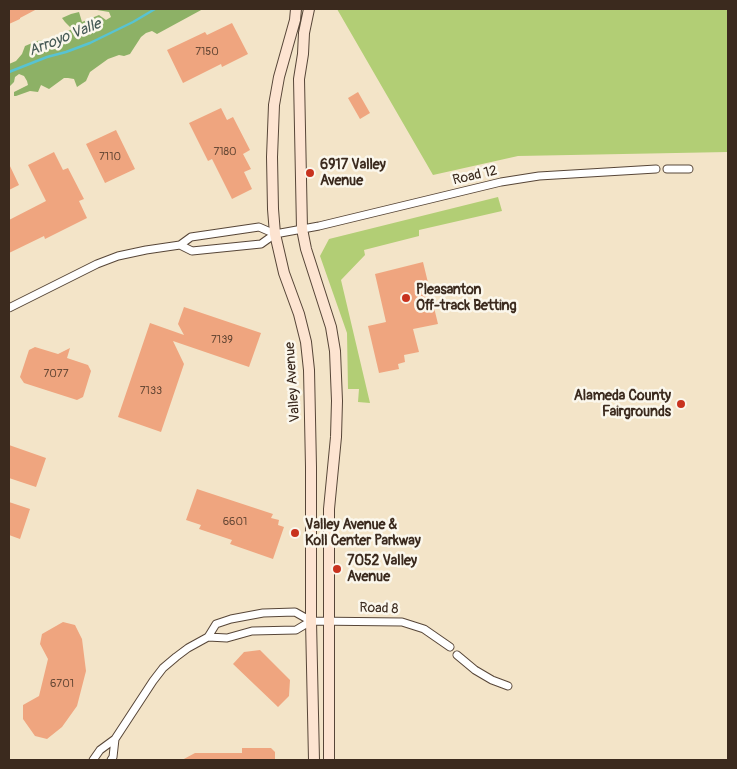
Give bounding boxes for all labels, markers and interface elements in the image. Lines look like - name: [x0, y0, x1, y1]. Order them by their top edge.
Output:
- water label: Arroyo Valle: [26, 15, 104, 61]
- house number: 7150: [195, 45, 219, 59]
- house number: 7180: [213, 145, 237, 159]
- house number: 7110: [99, 150, 121, 164]
- place label: 6917 Valley Avenue: [320, 157, 386, 190]
- street label: Road 12: [451, 163, 499, 189]
- marker: 6917 Valley Avenue: [304, 167, 316, 179]
- place label: Pleasanton Off-track Betting: [416, 282, 517, 314]
- marker: Pleasanton Off-track Betting: [400, 292, 412, 304]
- house number: 7139: [211, 333, 233, 347]
- street label: Valley Avenue: [282, 341, 304, 423]
- house number: 7077: [44, 367, 68, 381]
- house number: 7133: [140, 384, 162, 398]
- place label: Alameda County Fairgrounds: [574, 388, 671, 421]
- marker: Alameda County Fairgrounds: [675, 398, 687, 410]
- house number: 6601: [223, 515, 247, 529]
- place label: Valley Avenue & Koll Center Parkway: [305, 517, 421, 550]
- marker: Valley Avenue & Koll Center Parkway: [289, 527, 301, 539]
- place label: 7052 Valley Avenue: [347, 553, 417, 586]
- marker: 7052 Valley Avenue: [331, 563, 343, 575]
- street label: Road 8: [359, 600, 399, 618]
- house number: 6701: [50, 677, 74, 691]

